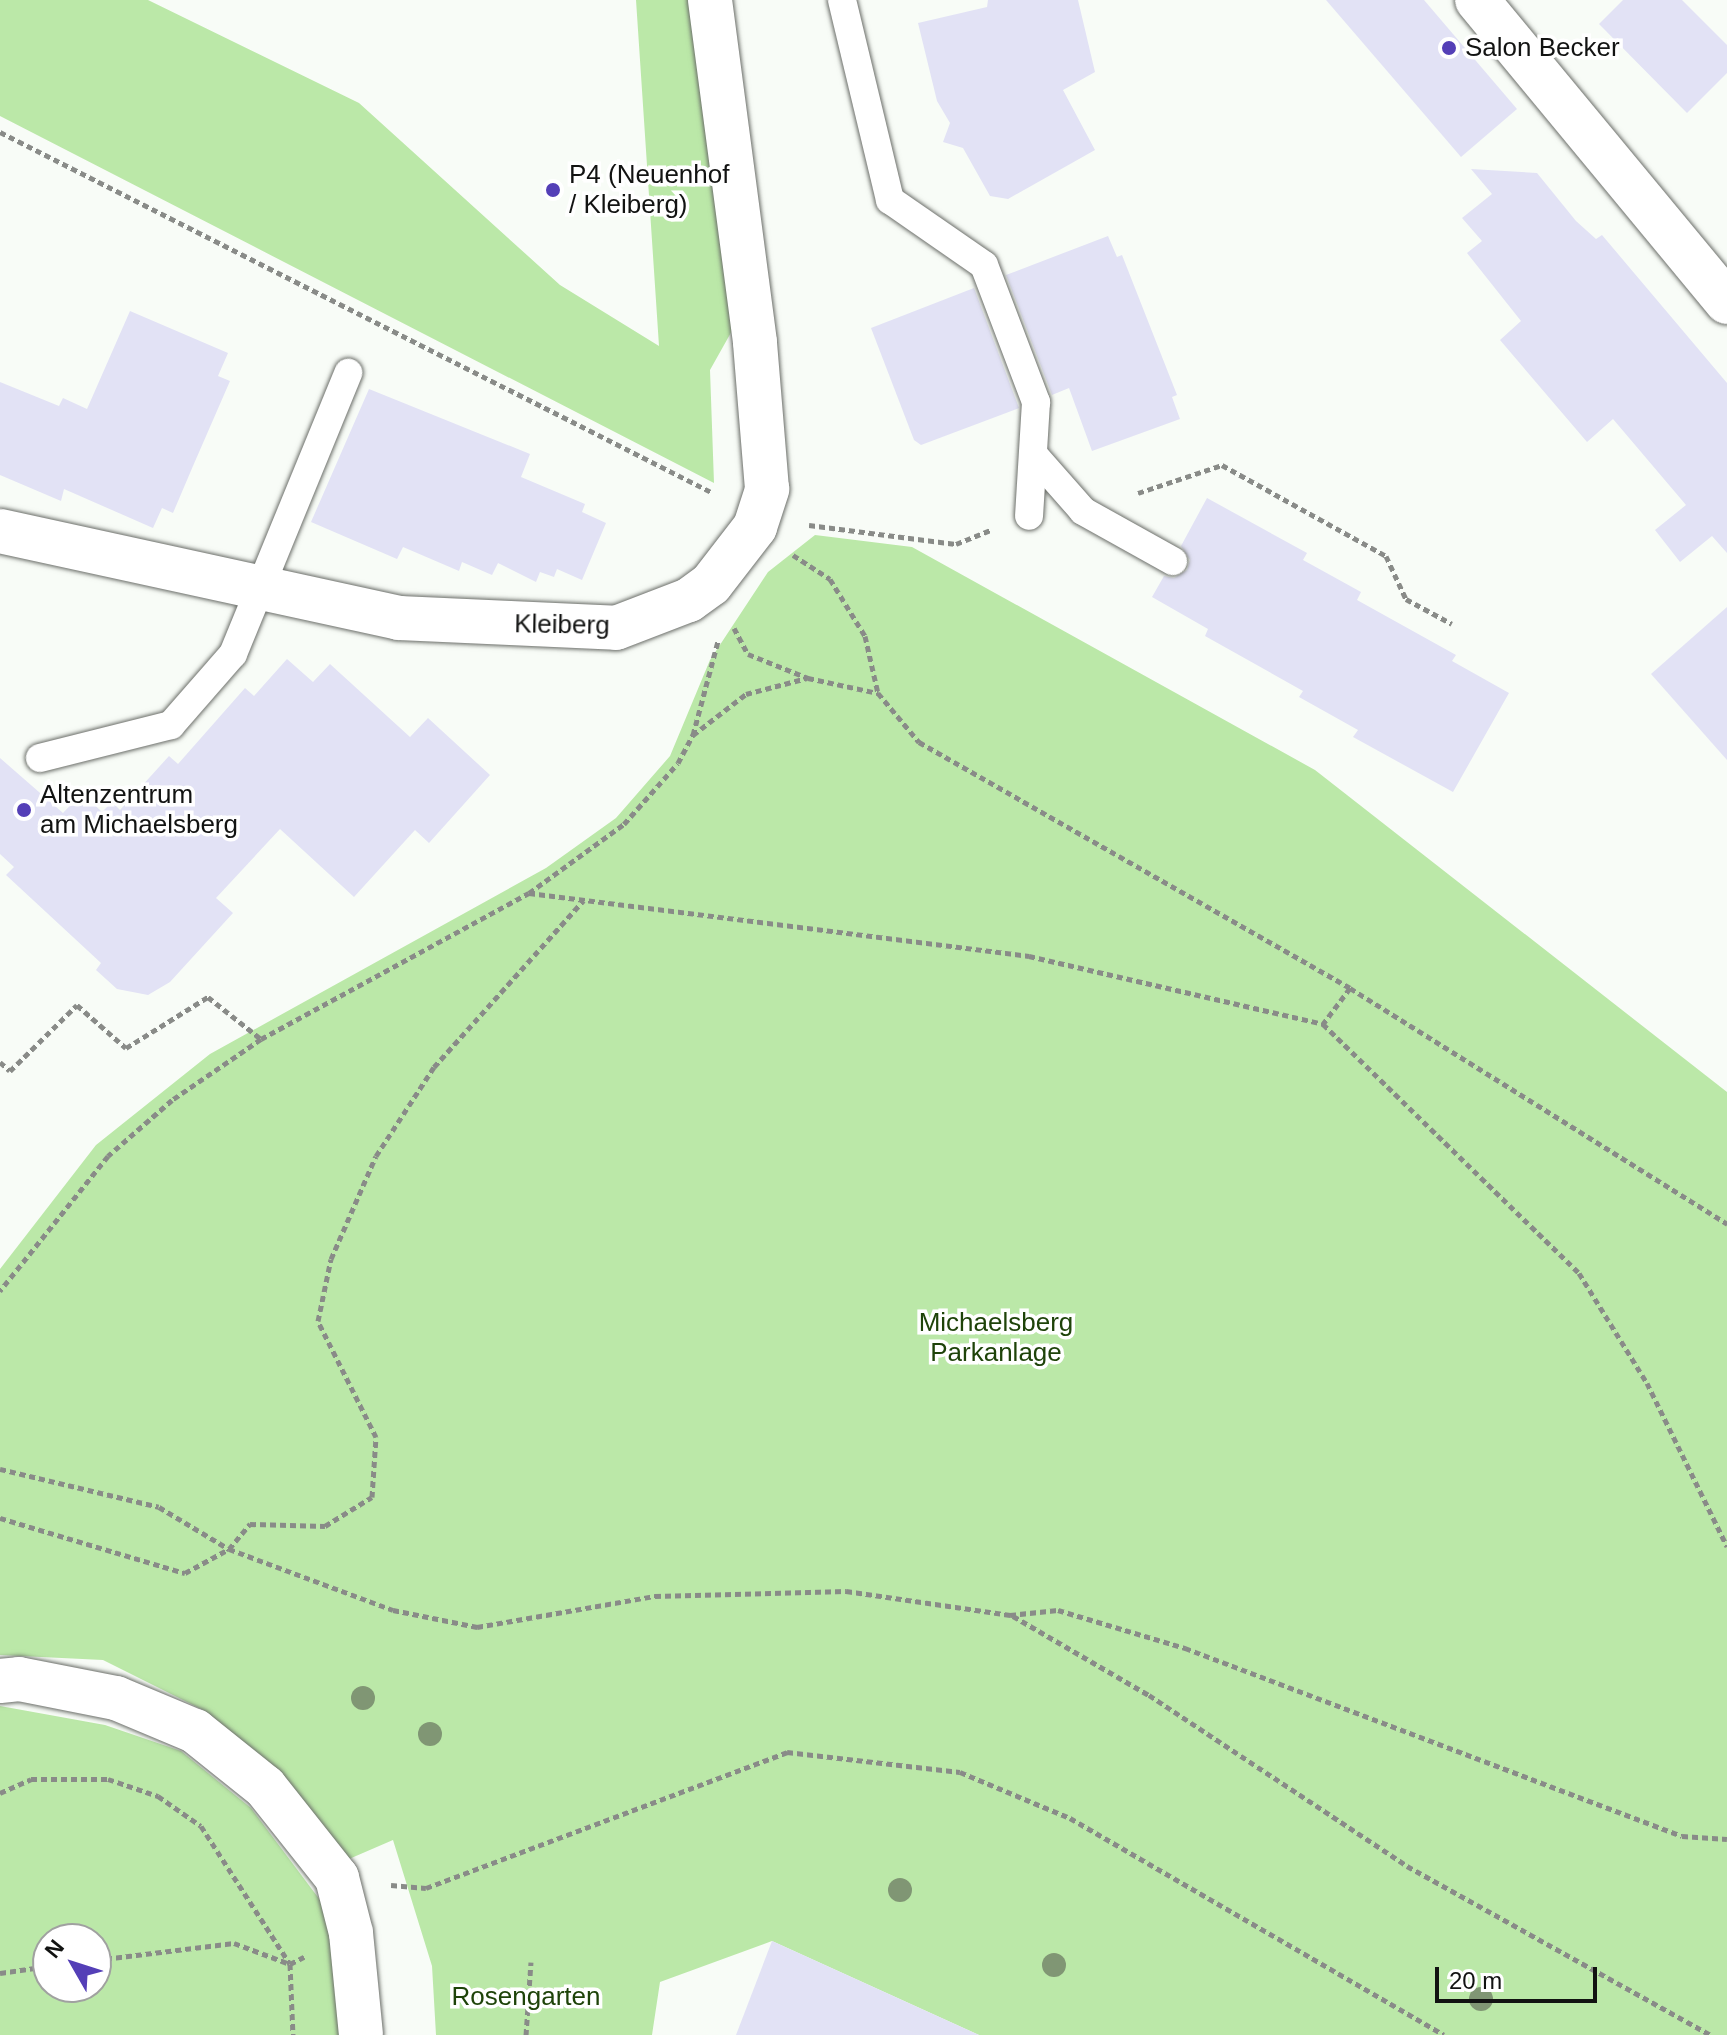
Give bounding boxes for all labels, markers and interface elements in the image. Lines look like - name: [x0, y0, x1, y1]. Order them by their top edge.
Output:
- place label: Salon Becker: [1465, 32, 1620, 64]
- marker: Salon Becker: [1440, 39, 1458, 57]
- place label: P4 (Neuenhof / Kleiberg): [569, 159, 729, 220]
- marker: P4 (Neuenhof / Kleiberg): [544, 181, 562, 199]
- street label: Kleiberg: [514, 609, 610, 641]
- place label: Altenzentrum am Michaelsberg: [40, 779, 238, 840]
- marker: Altenzentrum am Michaelsberg: [15, 801, 33, 819]
- park label: Michaelsberg Parkanlage: [919, 1307, 1073, 1368]
- north arrow: [32, 1923, 112, 2003]
- text: N: [40, 1935, 69, 1963]
- scale bar: [1439, 1951, 1601, 2001]
- text: 20 m: [1449, 1967, 1502, 1994]
- park label: Rosengarten: [452, 1981, 600, 2013]

